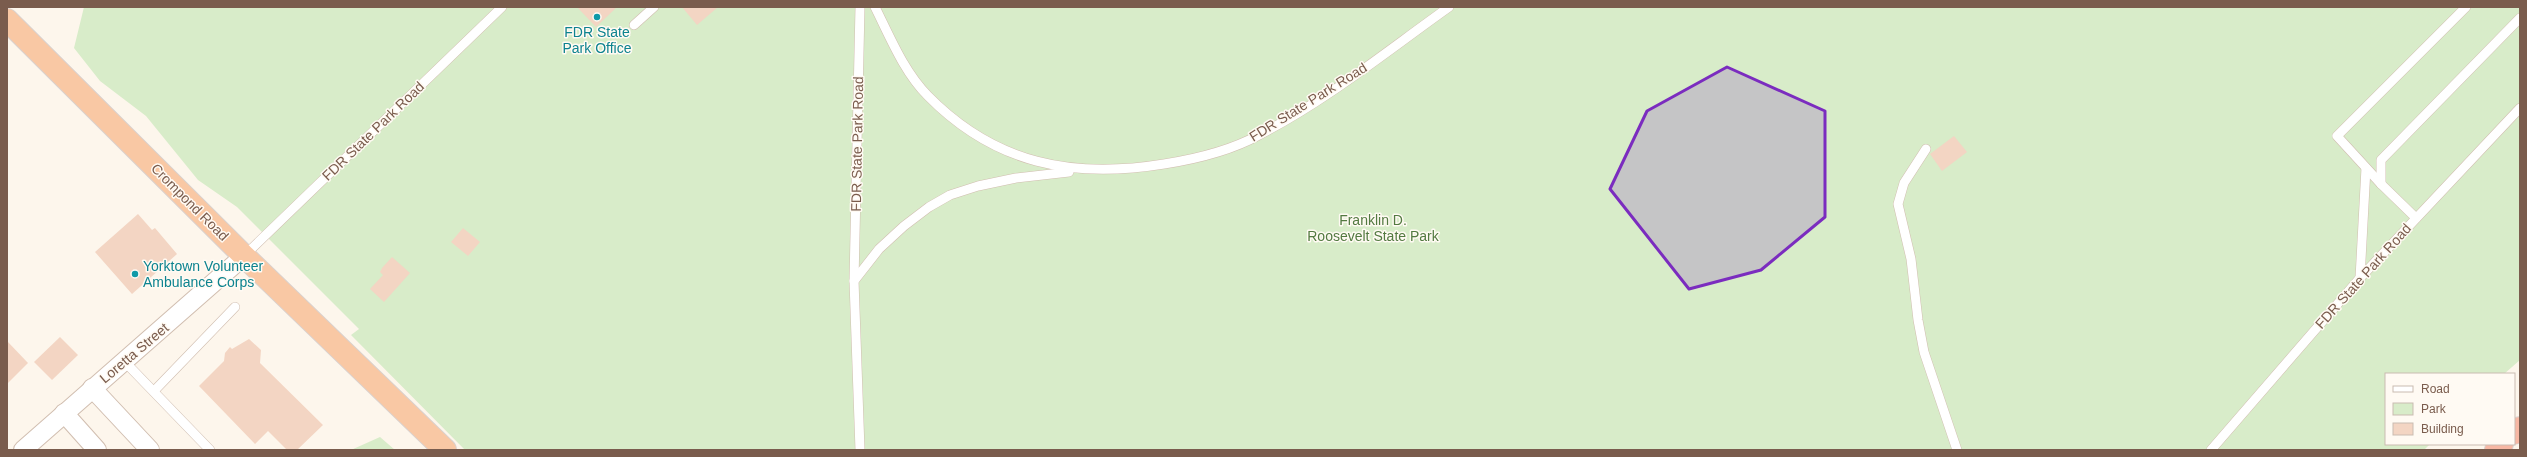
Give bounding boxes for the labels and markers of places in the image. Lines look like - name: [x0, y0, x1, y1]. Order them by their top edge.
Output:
- marker: FDR State Park Office: [592, 12, 602, 22]
- place label: FDR State Park Office: [563, 24, 632, 56]
- place label: Yorktown Volunteer Ambulance Corps: [143, 258, 263, 290]
- marker: Yorktown Volunteer Ambulance Corps: [130, 269, 140, 279]

